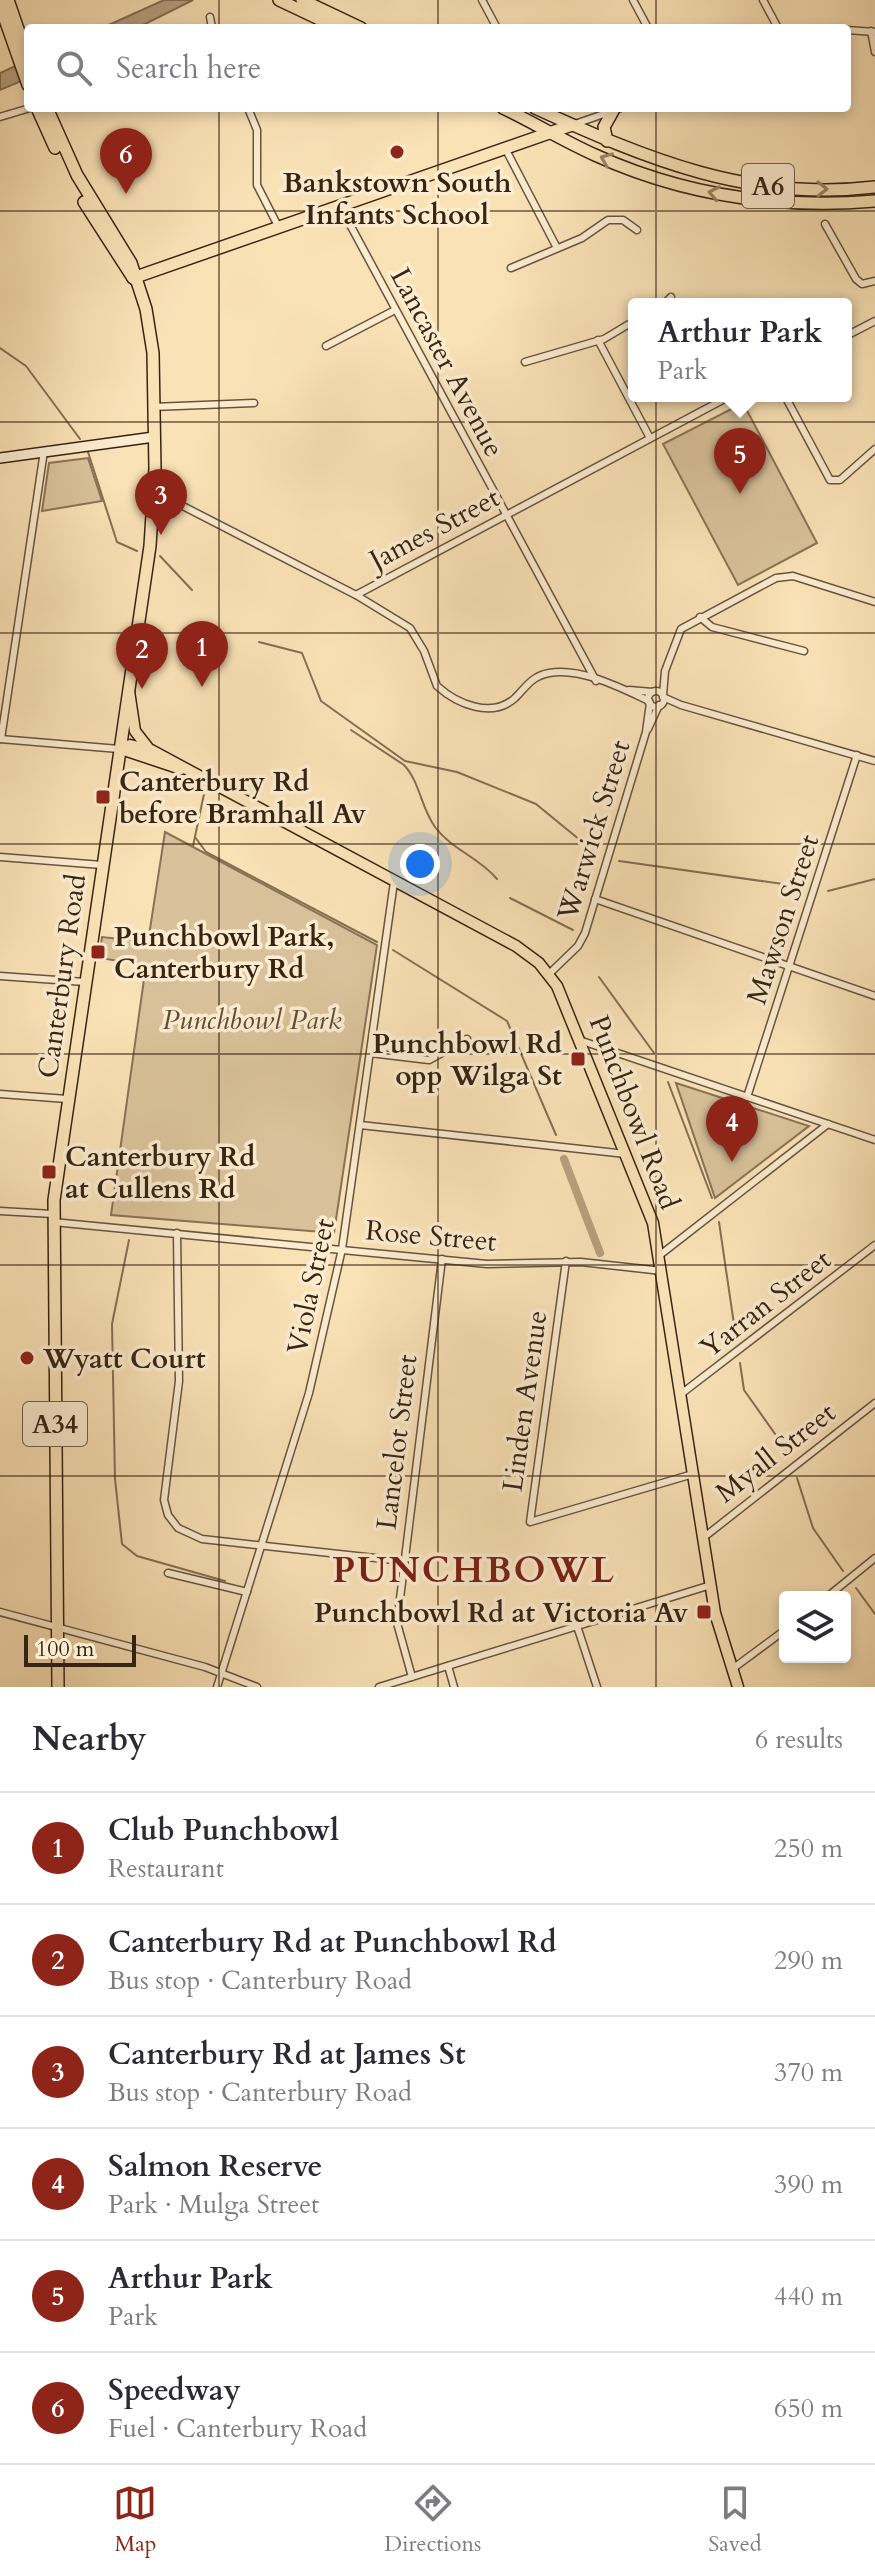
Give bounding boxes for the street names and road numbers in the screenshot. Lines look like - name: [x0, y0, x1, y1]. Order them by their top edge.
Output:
- road number: A6: [742, 164, 794, 208]
- street label: Lancaster Avenue: [381, 261, 513, 464]
- street label: James Street: [359, 479, 506, 581]
- street label: Warwick Street: [548, 736, 639, 926]
- street label: Mawson Street: [738, 829, 828, 1009]
- street label: Canterbury Road: [29, 872, 95, 1081]
- street label: Punchbowl Road: [580, 1010, 689, 1215]
- street label: Rose Street: [364, 1211, 498, 1261]
- street label: Viola Street: [278, 1215, 344, 1358]
- street label: Yarran Street: [692, 1241, 839, 1367]
- street label: Linden Avenue: [493, 1308, 557, 1494]
- street label: Lancelot Street: [367, 1352, 427, 1532]
- street label: Myall Street: [708, 1394, 844, 1512]
- road number: A34: [23, 1402, 87, 1446]

